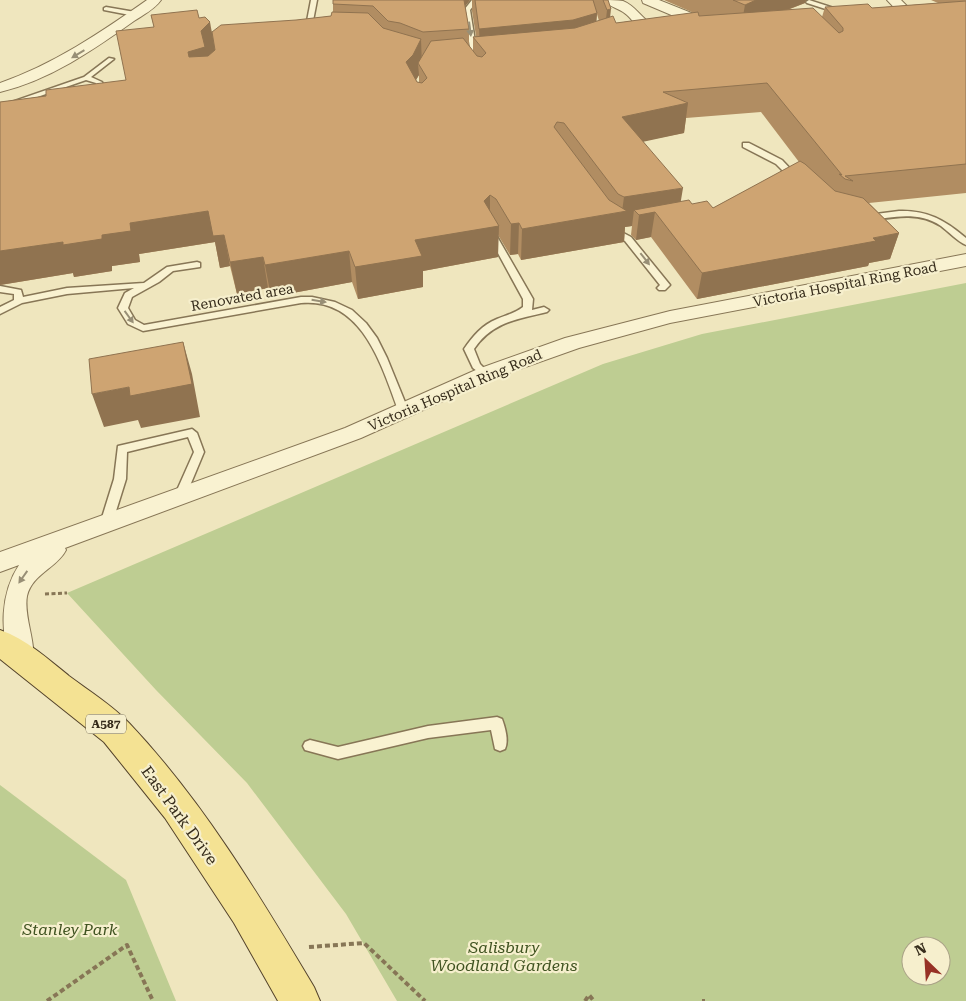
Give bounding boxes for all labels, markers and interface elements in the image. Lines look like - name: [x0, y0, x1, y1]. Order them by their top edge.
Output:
- one-way arrow: [466, 21, 474, 37]
- one-way arrow: [71, 49, 84, 59]
- one-way arrow: [640, 252, 650, 266]
- street label: Victoria Hospital Ring Road: [752, 258, 938, 310]
- street label: Renovated area: [190, 280, 295, 314]
- one-way arrow: [311, 298, 327, 306]
- one-way arrow: [124, 310, 134, 324]
- street label: Victoria Hospital Ring Road: [366, 346, 544, 434]
- one-way arrow: [18, 571, 28, 584]
- road number: A587: [86, 714, 126, 734]
- street label: East Park Drive: [137, 762, 222, 869]
- park label: Stanley Park: [22, 920, 118, 939]
- north arrow: [901, 936, 951, 986]
- park label: Salisbury Woodland Gardens: [431, 938, 577, 975]
- text: N: [912, 940, 929, 959]

